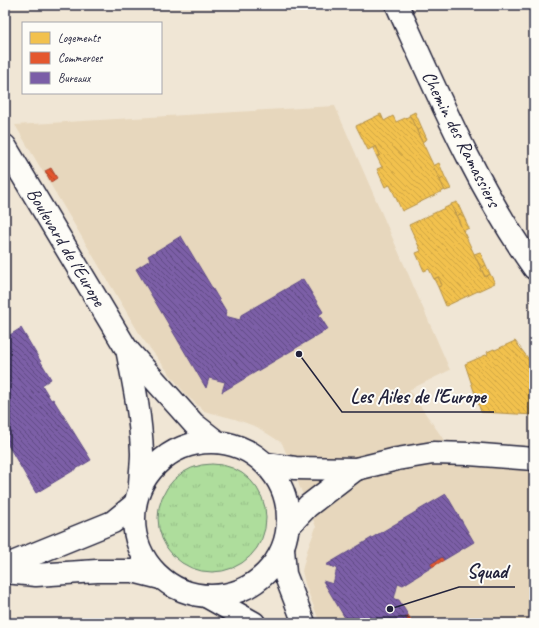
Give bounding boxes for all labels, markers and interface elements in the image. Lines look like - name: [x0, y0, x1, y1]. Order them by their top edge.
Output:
- legend: [22, 22, 162, 94]
- text: Logements: [58, 30, 101, 46]
- text: Commerces: [58, 50, 103, 66]
- street label: Chemin des Ramassiers: [416, 67, 507, 213]
- text: Bureaux: [58, 70, 91, 86]
- street label: Boulevard de l'Europe: [21, 183, 112, 312]
- callout: Les Ailes de l'Europe: [342, 380, 494, 412]
- text: Les Ailes de l'Europe: [350, 384, 487, 409]
- callout: Squad: [459, 555, 515, 587]
- text: Squad: [467, 559, 511, 584]

